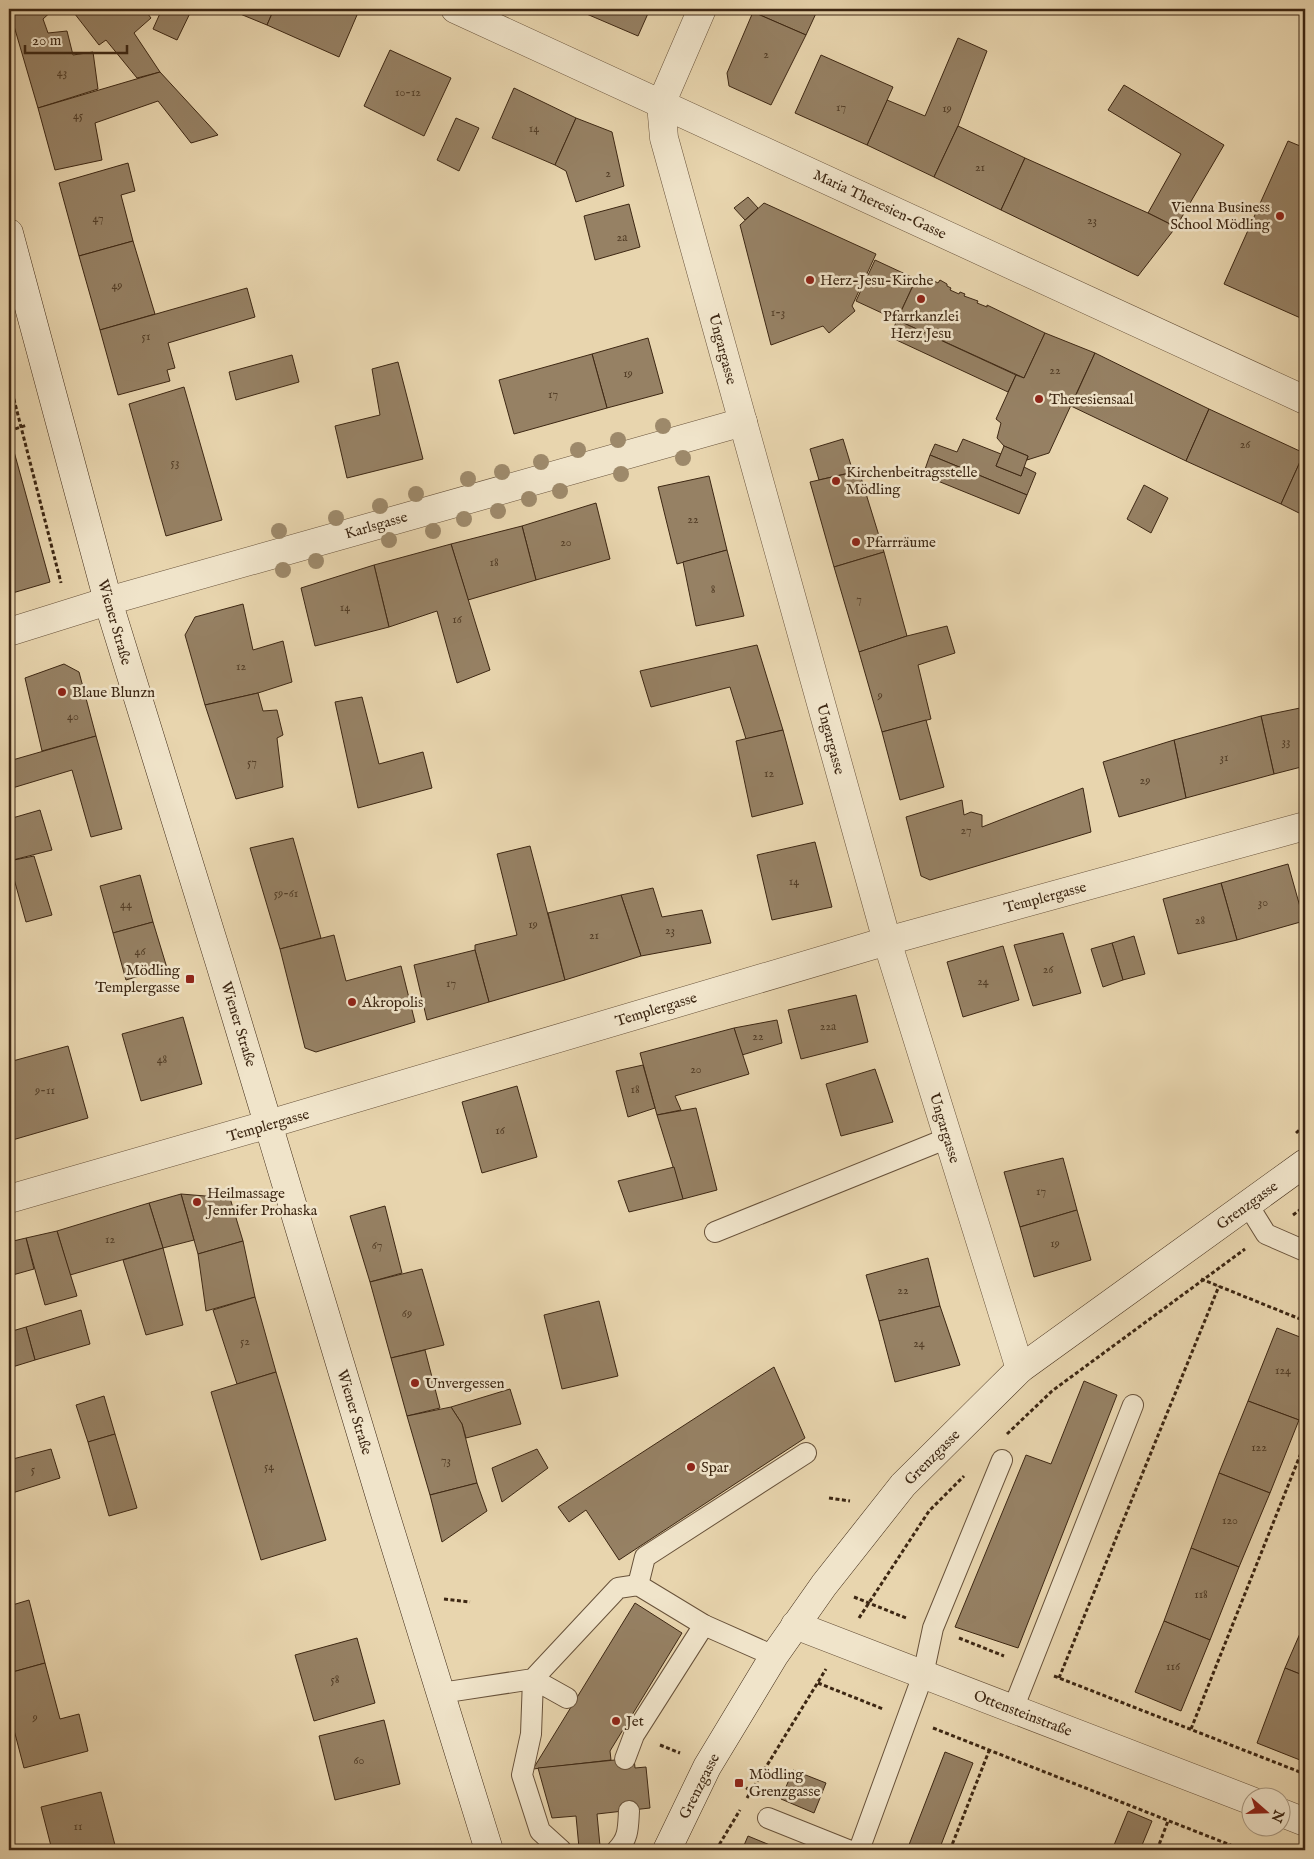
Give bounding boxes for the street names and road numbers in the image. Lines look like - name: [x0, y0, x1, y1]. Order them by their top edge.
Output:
- street label: Maria Theresien-Gasse: [810, 165, 950, 244]
- street label: Ungargasse: [704, 312, 741, 387]
- street label: Karlsgasse: [343, 507, 410, 543]
- street label: Wiener Straße: [93, 577, 136, 667]
- street label: Ungargasse: [812, 702, 849, 777]
- street label: Templergasse: [1002, 877, 1089, 918]
- street label: Wiener Straße: [217, 979, 261, 1069]
- street label: Templergasse: [613, 988, 700, 1031]
- street label: Ungargasse: [925, 1091, 964, 1166]
- street label: Templergasse: [225, 1105, 312, 1146]
- street label: Grenzgasse: [1213, 1177, 1282, 1234]
- street label: Wiener Straße: [333, 1367, 377, 1457]
- street label: Grenzgasse: [900, 1425, 964, 1489]
- street label: Ottensteinstraße: [971, 1686, 1075, 1741]
- street label: Grenzgasse: [675, 1750, 724, 1822]

